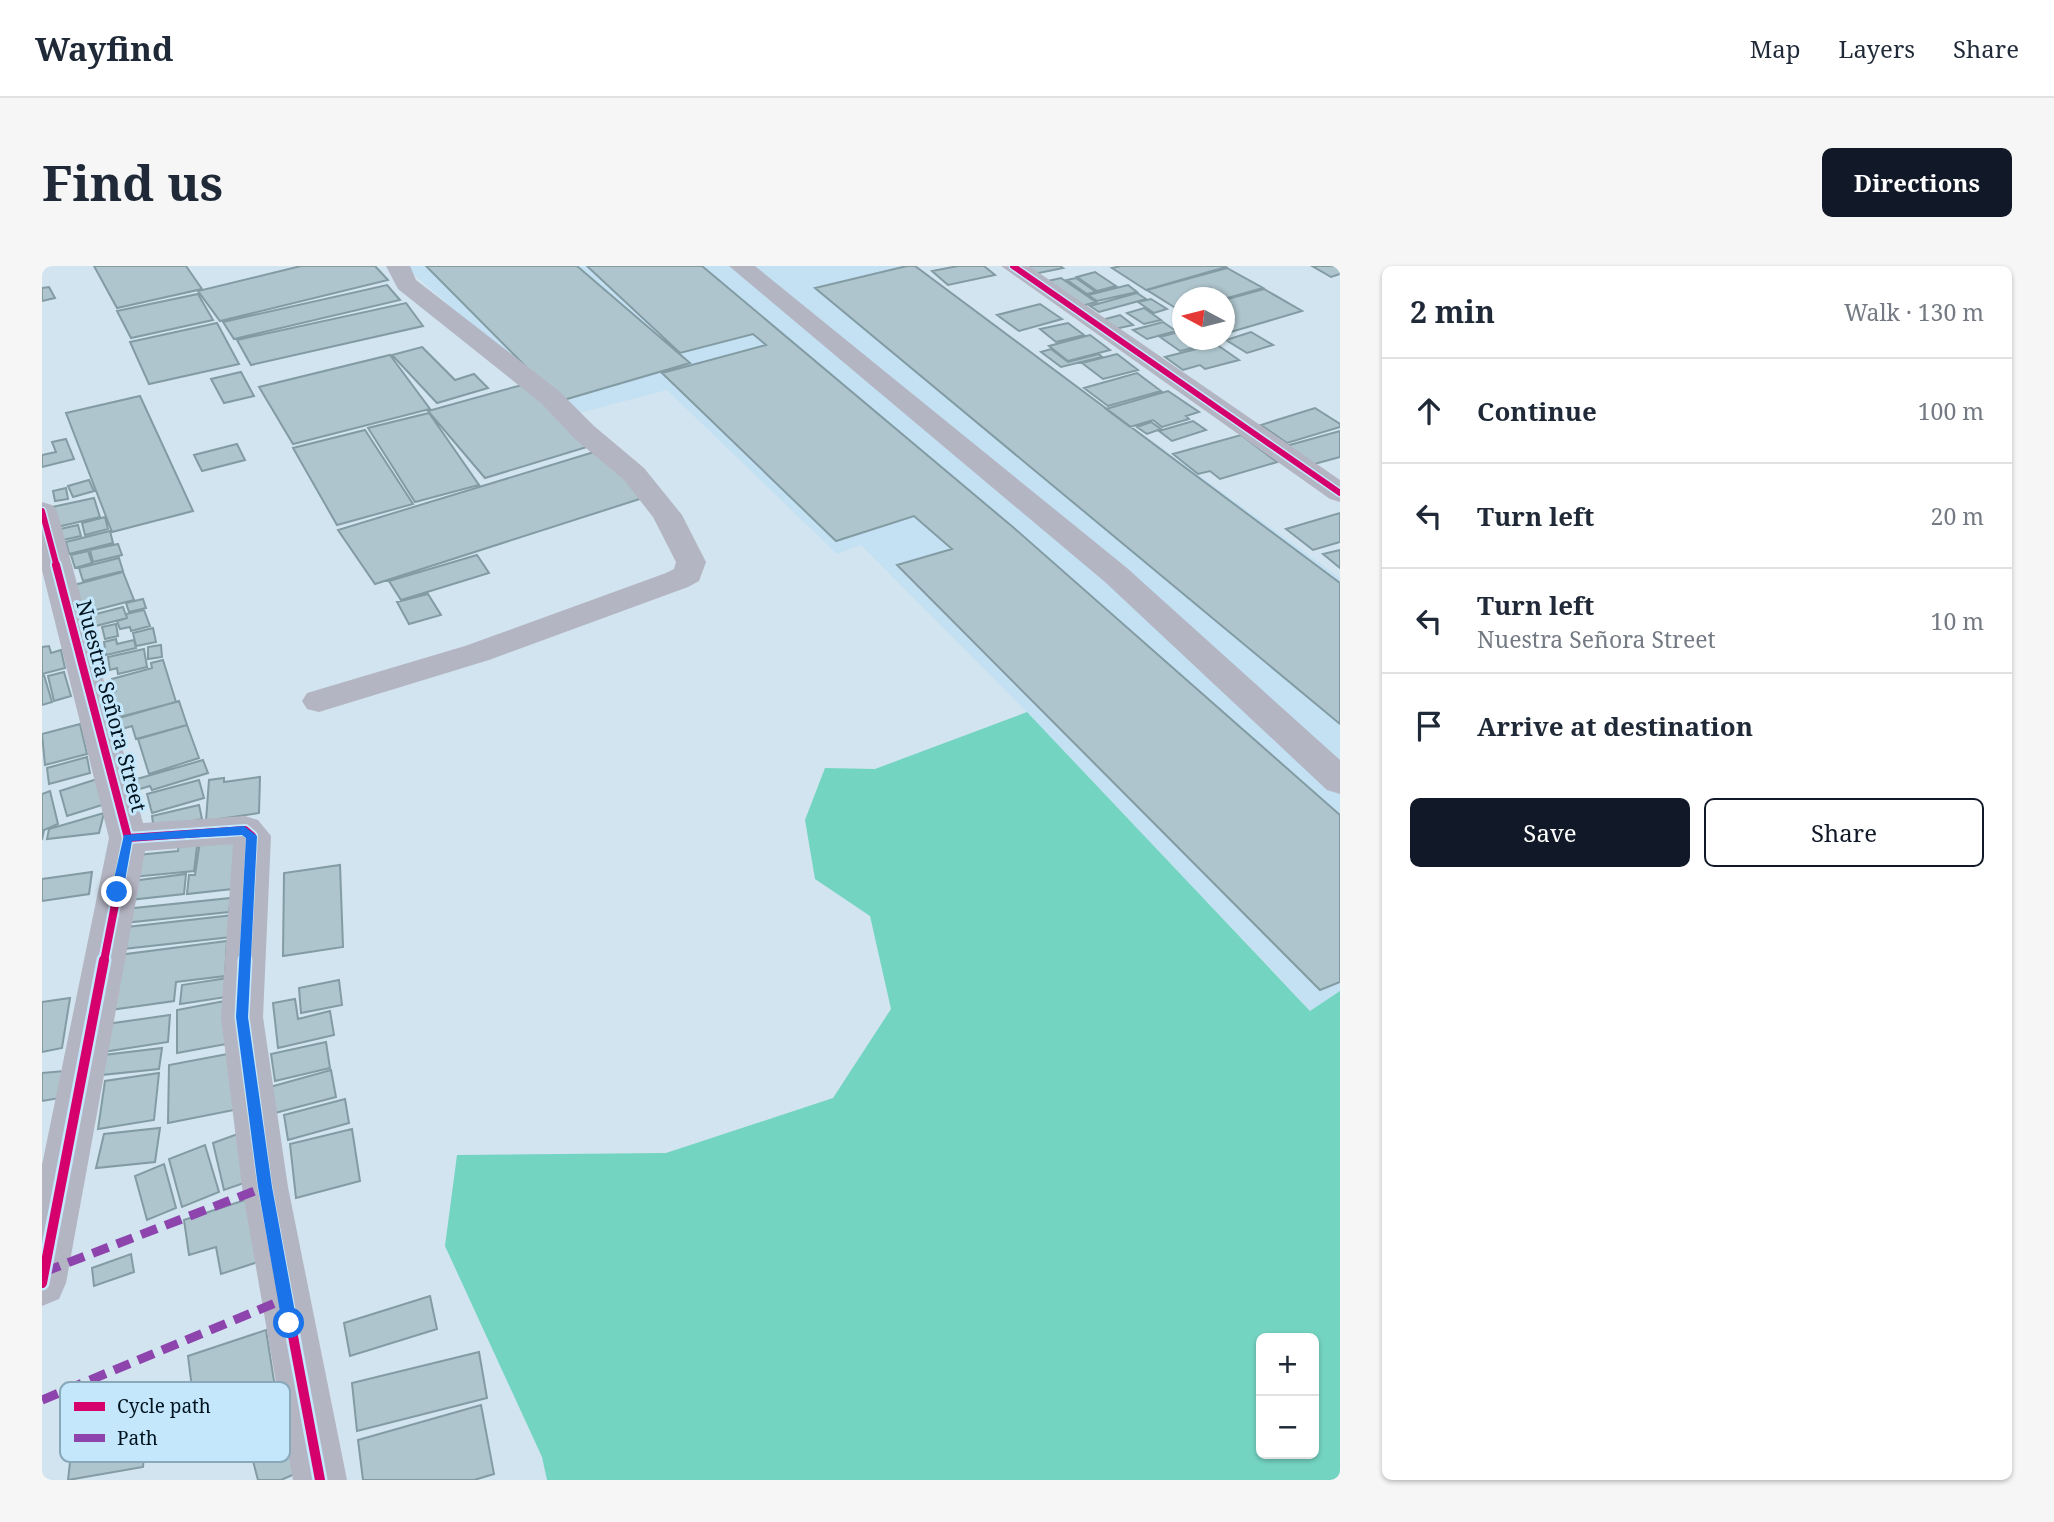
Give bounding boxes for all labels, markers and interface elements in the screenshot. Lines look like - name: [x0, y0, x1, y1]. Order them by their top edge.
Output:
- text: Wayfind: [35, 26, 174, 71]
- text: Map: [1750, 32, 1801, 65]
- text: Layers: [1839, 32, 1915, 65]
- text: Share: [1953, 32, 2019, 65]
- button: Directions: [1822, 148, 2012, 217]
- text: Find us: [42, 149, 223, 215]
- north arrow: [1172, 287, 1235, 350]
- text: 2 min: [1410, 291, 1495, 332]
- text: Walk · 130 m: [1844, 296, 1984, 328]
- icon: ahead: [1410, 392, 1448, 430]
- text: Continue: [1477, 393, 1597, 429]
- text: 100 m: [1918, 395, 1984, 427]
- icon: left: [1410, 497, 1448, 535]
- text: Turn left: [1477, 498, 1594, 534]
- text: 20 m: [1931, 500, 1984, 532]
- text: Turn left: [1477, 587, 1594, 623]
- street label: Nuestra Señora Street: [70, 597, 154, 815]
- icon: left: [1410, 602, 1448, 640]
- text: 10 m: [1931, 605, 1984, 637]
- text: Nuestra Señora Street: [1477, 623, 1716, 655]
- icon: arrive: [1410, 707, 1448, 745]
- text: Arrive at destination: [1477, 708, 1753, 744]
- button: Save: [1410, 798, 1690, 867]
- button: Share: [1704, 798, 1984, 867]
- route end: [101, 876, 132, 907]
- route start: [273, 1307, 304, 1338]
- map controls: [1256, 1333, 1319, 1459]
- button: +: [1256, 1333, 1319, 1396]
- legend: [60, 1382, 290, 1462]
- text: Cycle path: [117, 1393, 211, 1419]
- button: −: [1256, 1396, 1319, 1459]
- text: Path: [117, 1425, 158, 1451]

